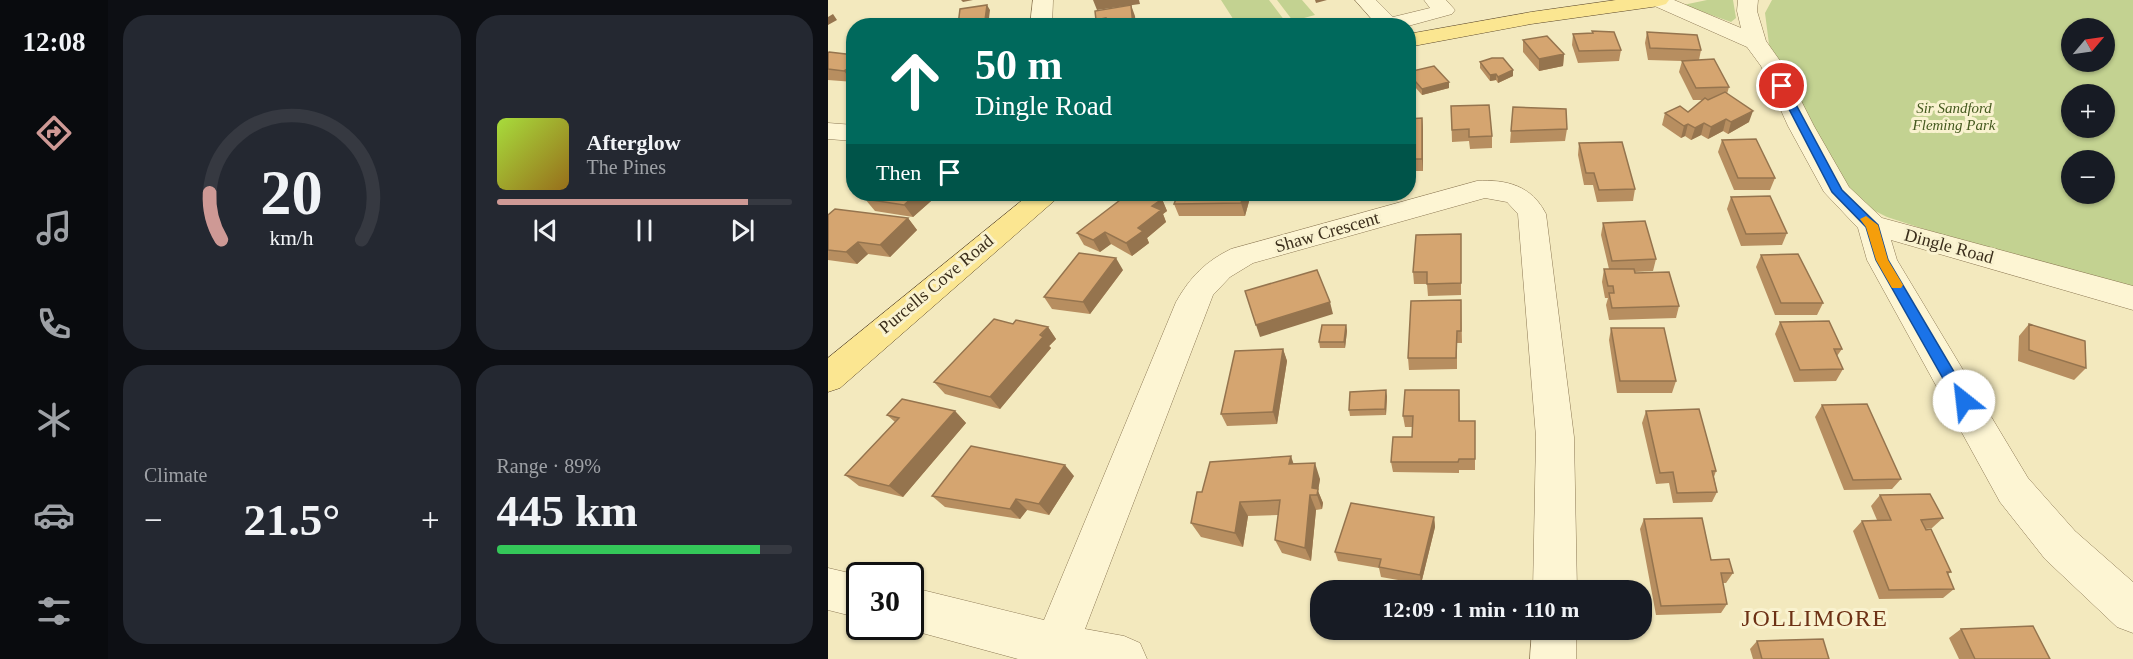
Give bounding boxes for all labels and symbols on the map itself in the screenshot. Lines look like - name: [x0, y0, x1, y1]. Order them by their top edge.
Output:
- north arrow: [2061, 18, 2115, 72]
- pin: [1756, 60, 1807, 111]
- park label: Sir Sandford Fleming Park: [1912, 100, 1996, 133]
- street label: Shaw Crescent: [1273, 208, 1381, 256]
- street label: Dingle Road: [1902, 224, 1996, 268]
- street label: Purcells Cove Road: [875, 230, 997, 338]
- position arrow: [1932, 369, 1996, 433]
- speed limit sign: 30: [846, 562, 924, 640]
- district label: JOLLIMORE: [1742, 605, 1888, 631]

